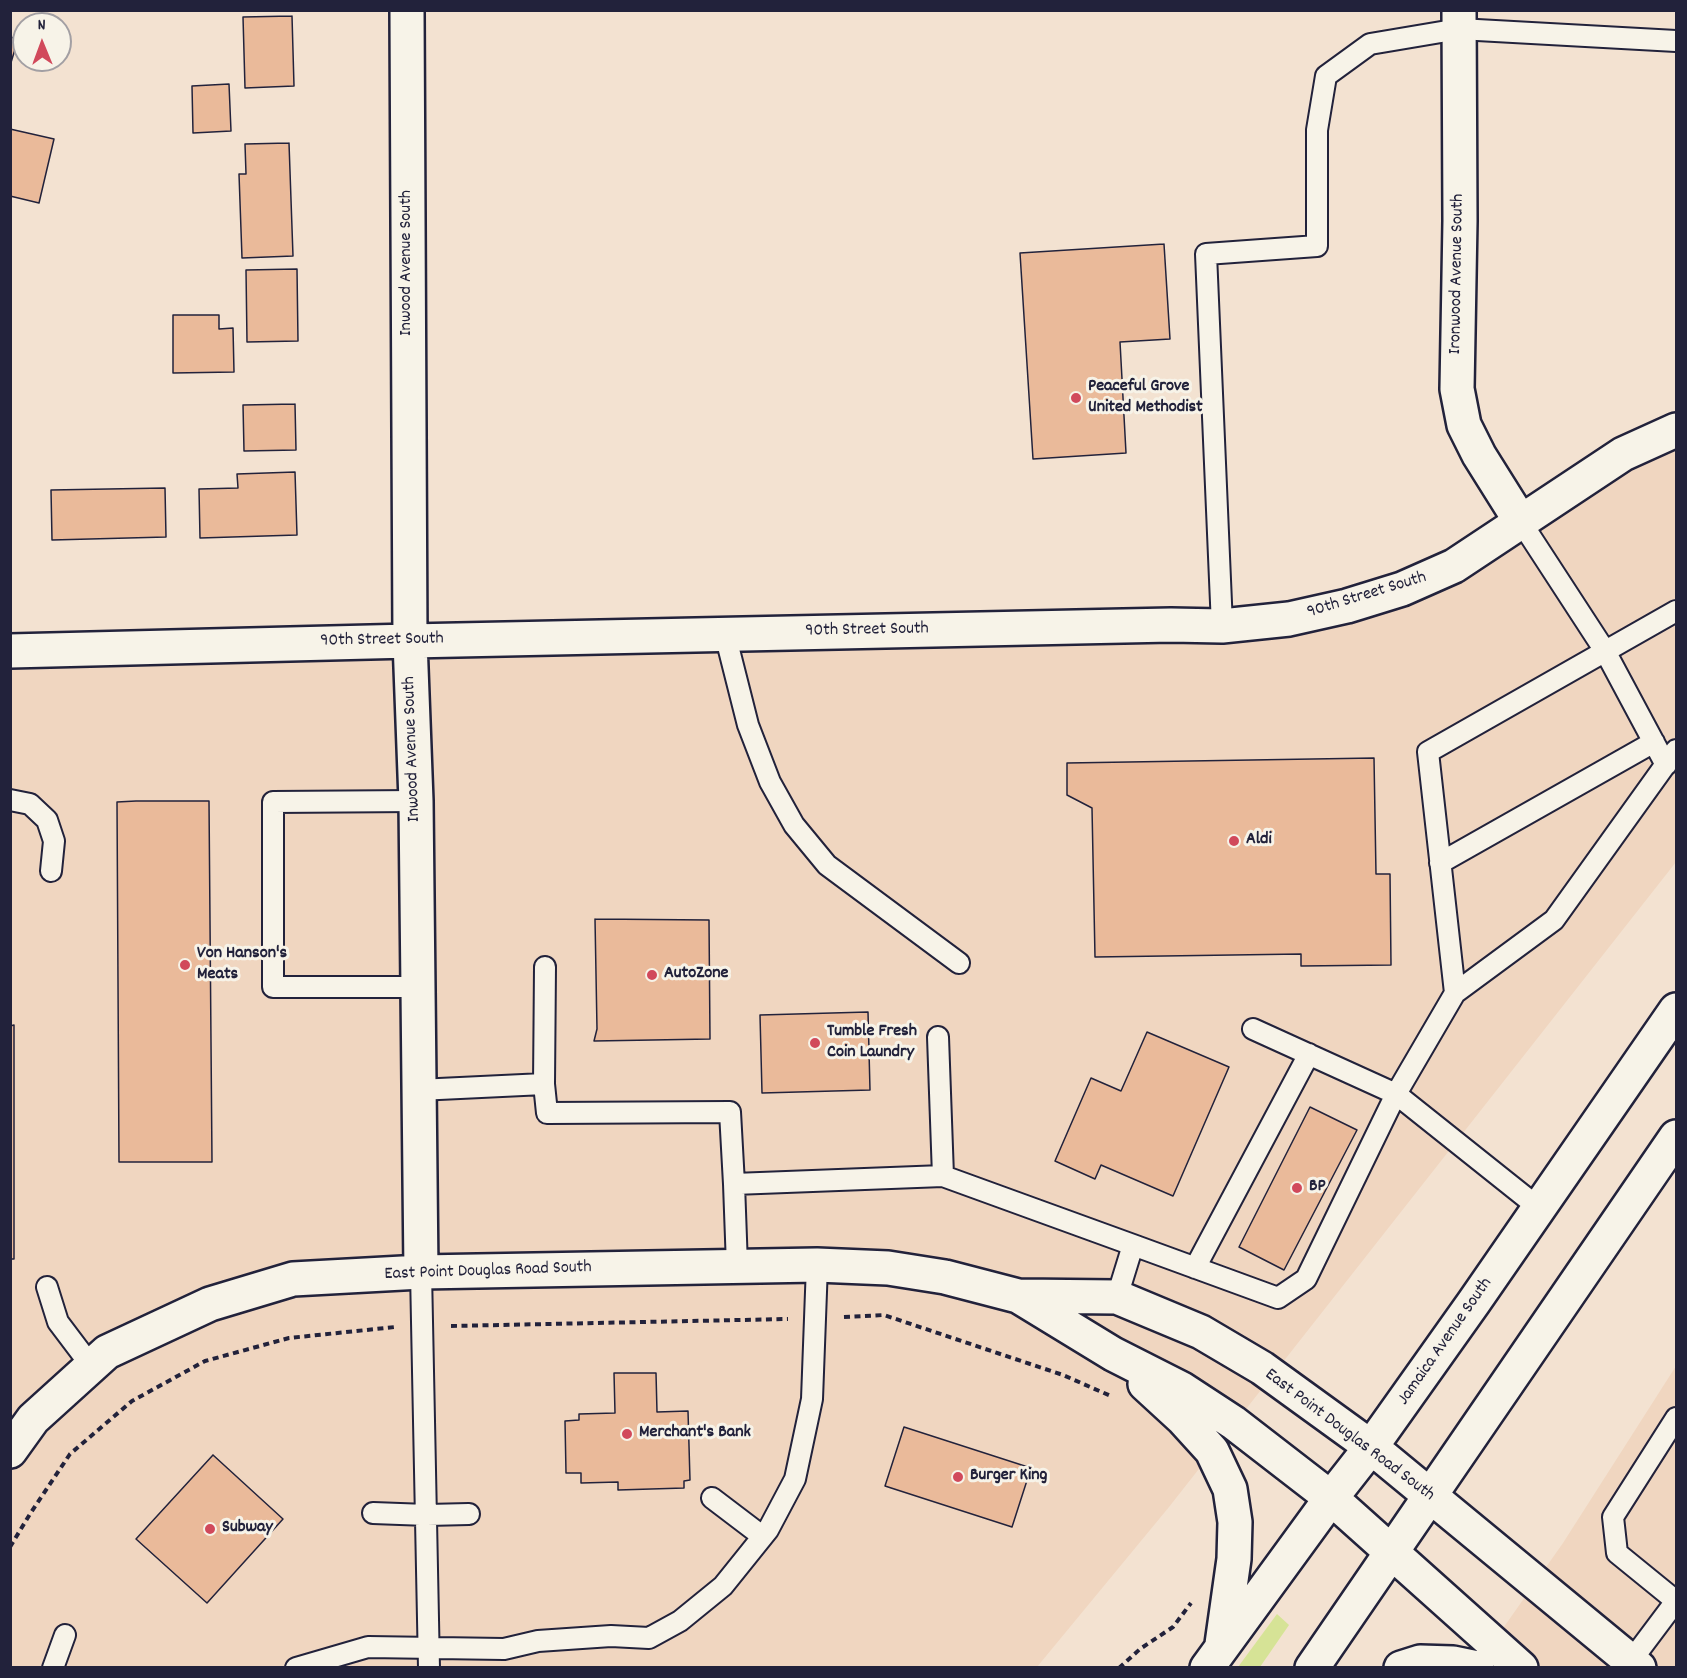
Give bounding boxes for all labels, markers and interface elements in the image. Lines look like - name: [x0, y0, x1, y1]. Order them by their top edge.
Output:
- north arrow: [12, 12, 72, 72]
- text: N: [38, 14, 46, 37]
- street label: Inwood Avenue South: [397, 190, 419, 336]
- street label: Ironwood Avenue South: [1446, 193, 1470, 355]
- place label: Peaceful Grove United Methodist: [1088, 377, 1203, 420]
- marker: Peaceful Grove United Methodist: [1069, 391, 1083, 405]
- street label: 90th Street South: [1305, 568, 1429, 624]
- street label: 90th Street South: [805, 619, 929, 643]
- street label: 90th Street South: [320, 629, 444, 653]
- street label: Inwood Avenue South: [400, 676, 426, 822]
- place label: Aldi: [1246, 830, 1272, 852]
- marker: Aldi: [1227, 834, 1241, 848]
- place label: Von Hanson's Meats: [197, 944, 287, 986]
- marker: Von Hanson's Meats: [178, 958, 192, 972]
- place label: AutoZone: [664, 964, 728, 986]
- marker: AutoZone: [645, 968, 659, 982]
- place label: Tumble Fresh Coin Laundry: [827, 1022, 917, 1064]
- marker: Tumble Fresh Coin Laundry: [808, 1036, 822, 1050]
- place label: BP: [1309, 1177, 1326, 1199]
- marker: BP: [1290, 1181, 1304, 1195]
- street label: East Point Douglas Road South: [384, 1258, 592, 1286]
- street label: Jamaica Avenue South: [1394, 1274, 1498, 1410]
- street label: East Point Douglas Road South: [1260, 1365, 1438, 1507]
- place label: Merchant's Bank: [639, 1423, 751, 1445]
- marker: Merchant's Bank: [620, 1427, 634, 1441]
- place label: Burger King: [970, 1466, 1047, 1488]
- marker: Burger King: [951, 1470, 965, 1484]
- place label: Subway: [222, 1518, 273, 1540]
- marker: Subway: [203, 1522, 217, 1536]

